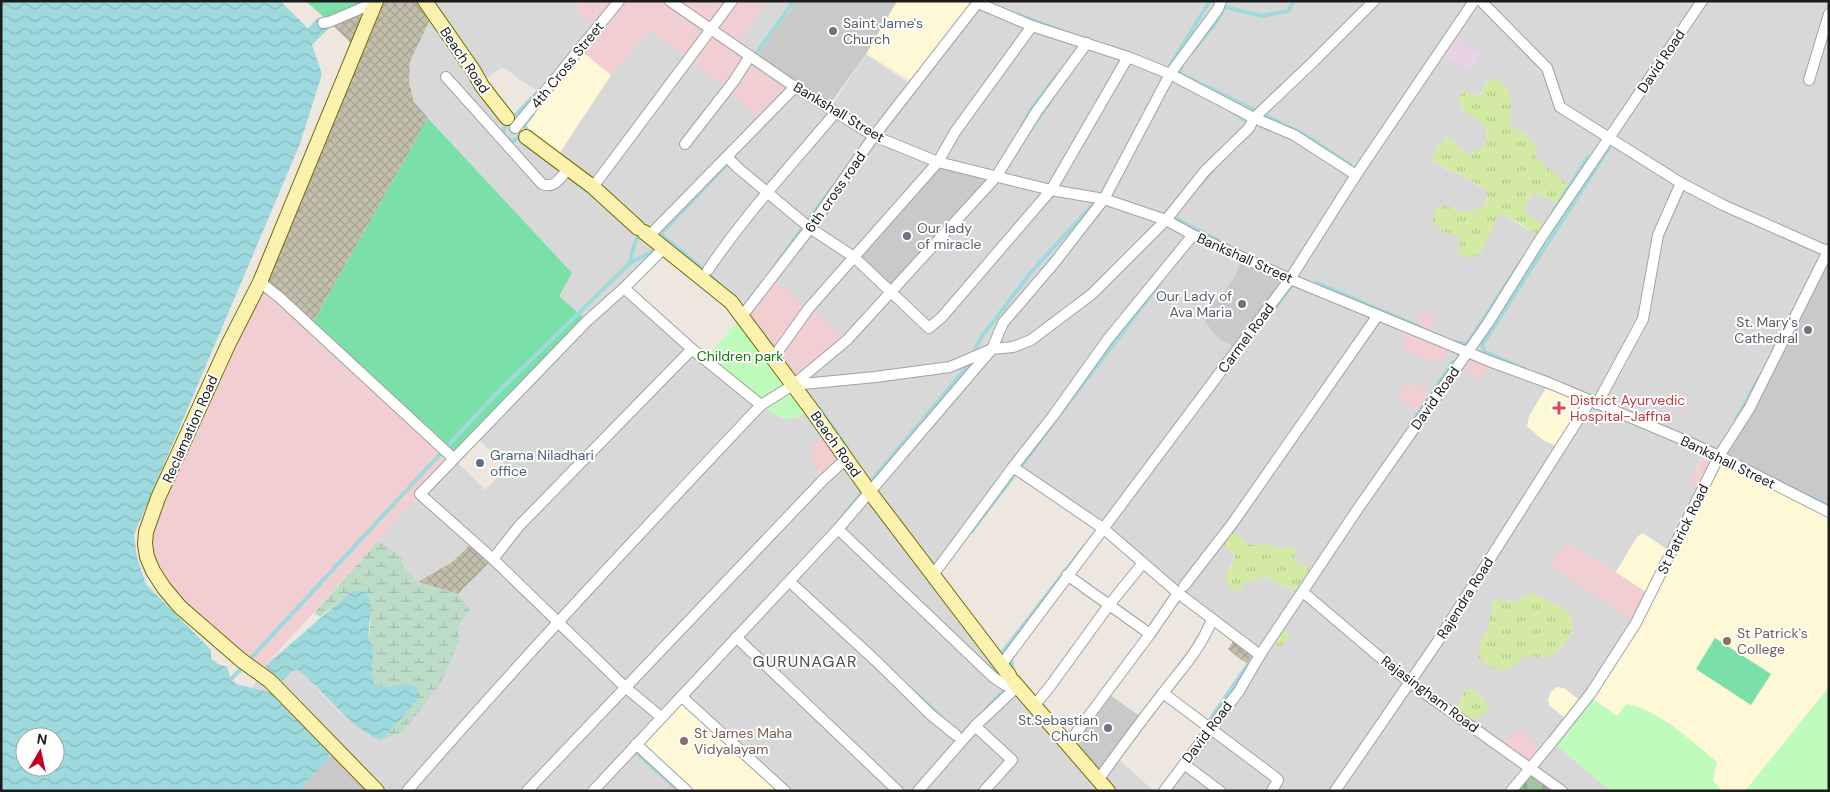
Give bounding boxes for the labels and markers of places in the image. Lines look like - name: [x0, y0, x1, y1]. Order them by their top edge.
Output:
- place label: Saint Jame's Church: [843, 14, 923, 48]
- marker: Saint Jame's Church: [827, 25, 839, 37]
- place label: Our lady of miracle: [917, 219, 982, 253]
- marker: Our lady of miracle: [901, 230, 913, 242]
- place label: Our Lady of Ava Maria: [1156, 287, 1232, 321]
- marker: Our Lady of Ava Maria: [1236, 298, 1248, 310]
- place label: St. Mary's Cathedral: [1734, 313, 1798, 347]
- marker: St. Mary's Cathedral: [1802, 324, 1814, 336]
- place label: District Ayurvedic Hospital-Jaffna: [1570, 391, 1685, 425]
- marker: District Ayurvedic Hospital-Jaffna: [1552, 401, 1566, 415]
- place label: Grama Niladhari office: [490, 446, 594, 480]
- marker: Grama Niladhari office: [474, 457, 486, 469]
- place label: St Patrick's College: [1737, 624, 1808, 658]
- marker: St Patrick's College: [1721, 635, 1733, 647]
- place label: St.Sebastian Church: [1018, 711, 1098, 745]
- marker: St.Sebastian Church: [1102, 722, 1114, 734]
- place label: St James Maha Vidyalayam: [694, 724, 792, 758]
- marker: St James Maha Vidyalayam: [678, 735, 690, 747]

